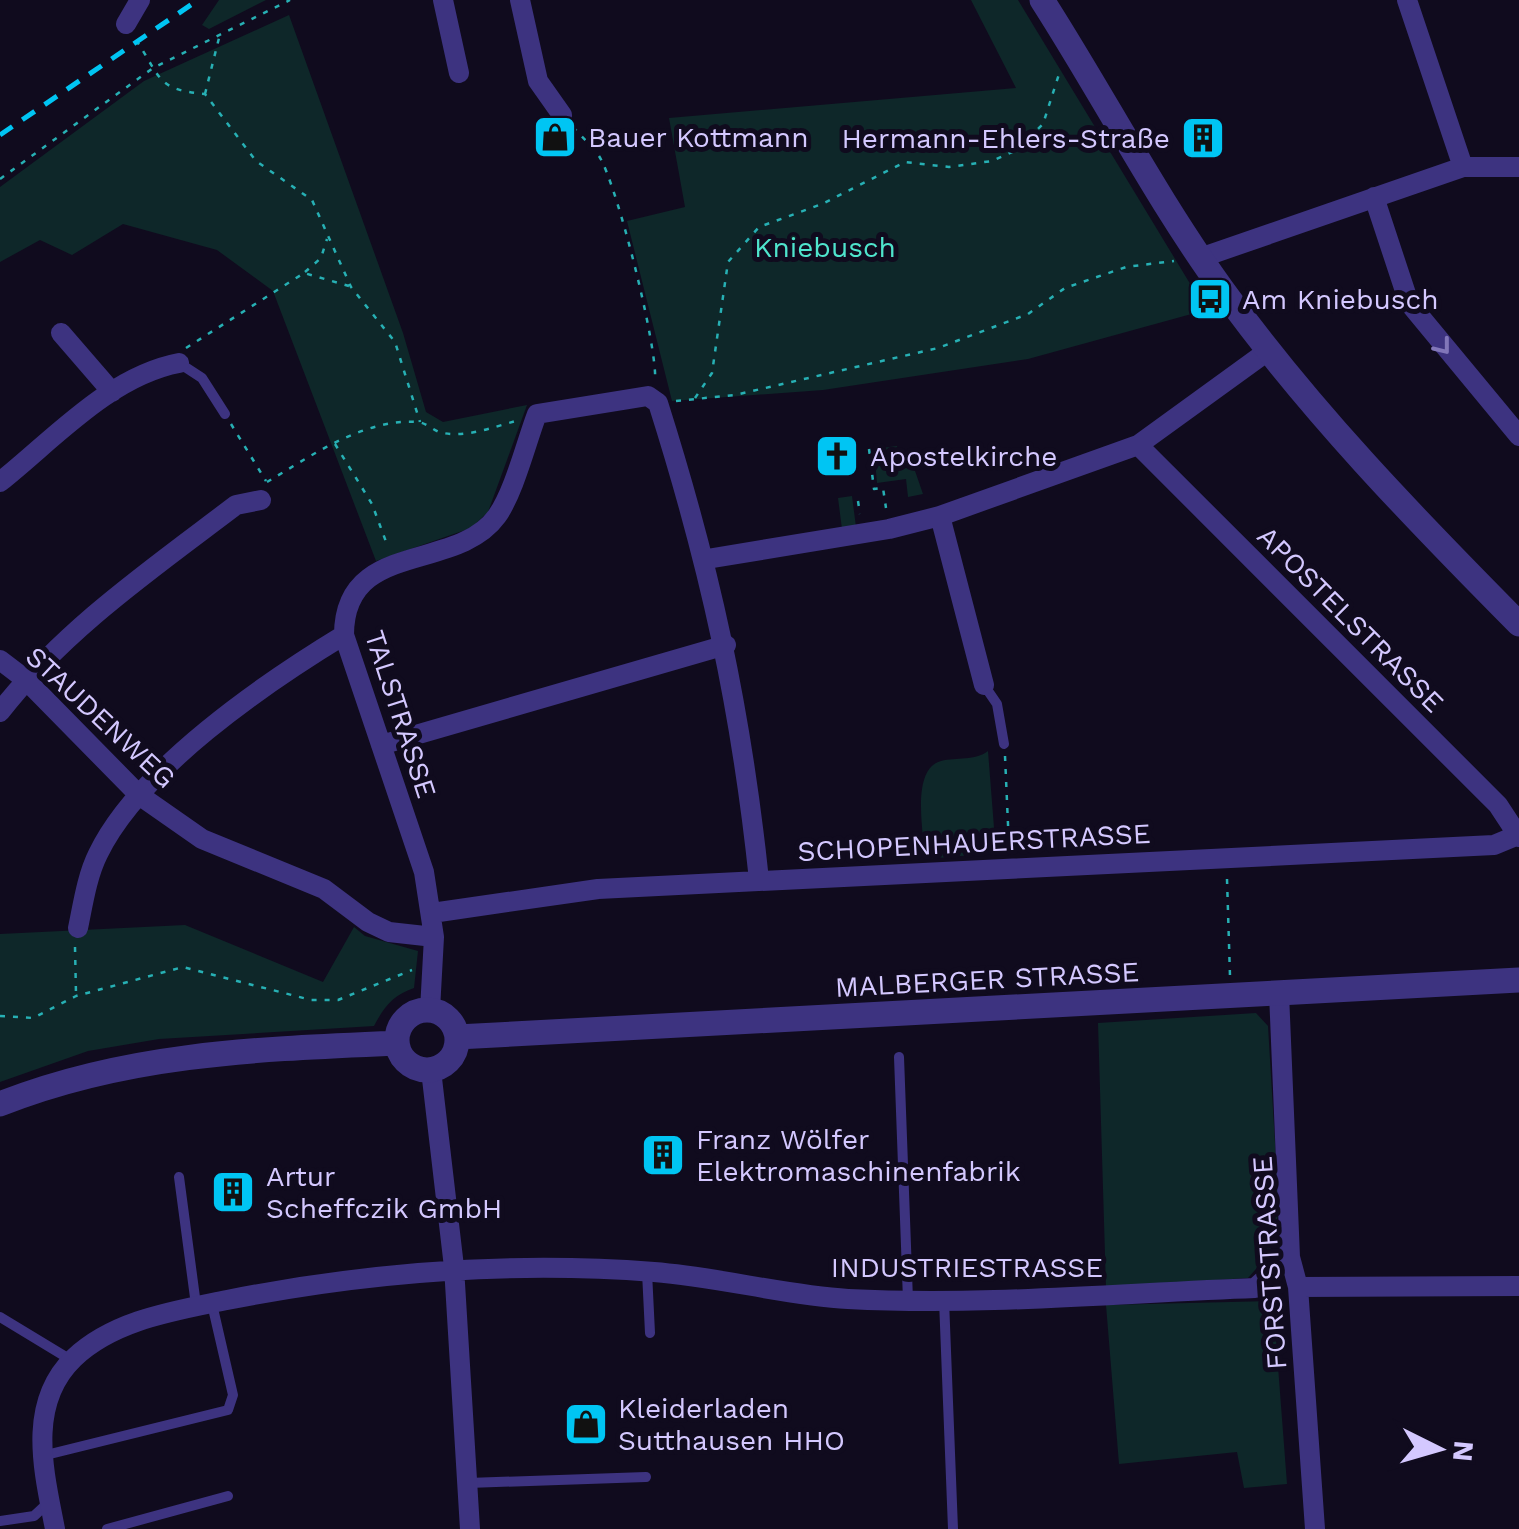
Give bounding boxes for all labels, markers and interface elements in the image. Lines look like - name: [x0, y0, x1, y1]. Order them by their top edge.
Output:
- shop icon: Bauer Kottmann: [532, 114, 578, 160]
- building icon: Hermann-Ehlers-Straße: [1180, 115, 1226, 161]
- place label: Bauer Kottmann: [588, 121, 809, 154]
- place label: Hermann-Ehlers-Straße: [842, 122, 1170, 155]
- park label: Kniebusch: [754, 231, 896, 264]
- bus stop icon: Am Kniebusch: [1187, 276, 1233, 322]
- place label: Am Kniebusch: [1242, 283, 1439, 316]
- one-way arrow: [1431, 336, 1449, 354]
- church icon: Apostelkirche: [814, 433, 860, 479]
- place label: Apostelkirche: [870, 440, 1058, 473]
- street label: APOSTELSTRASSE: [1251, 519, 1451, 719]
- street label: TALSTRASSE: [358, 626, 443, 802]
- street label: STAUDENWEG: [19, 640, 182, 795]
- street label: SCHOPENHAUERSTRASSE: [797, 817, 1151, 868]
- street label: MALBERGER STRASSE: [834, 955, 1140, 1004]
- place label: Franz Wölfer Elektromaschinenfabrik: [696, 1123, 1021, 1188]
- building icon: Franz Wölfer Elektromaschinenfabrik: [640, 1132, 686, 1178]
- street label: FORSTSTRASSE: [1246, 1155, 1293, 1371]
- place label: Artur Scheffczik GmbH: [266, 1160, 502, 1225]
- building icon: Artur Scheffczik GmbH: [210, 1169, 256, 1215]
- street label: INDUSTRIESTRASSE: [831, 1251, 1103, 1284]
- place label: Kleiderladen Sutthausen HHO: [618, 1392, 845, 1457]
- north arrow: [1389, 1399, 1489, 1499]
- shop icon: Kleiderladen Sutthausen HHO: [563, 1401, 609, 1447]
- text: N: [1446, 1439, 1481, 1463]

